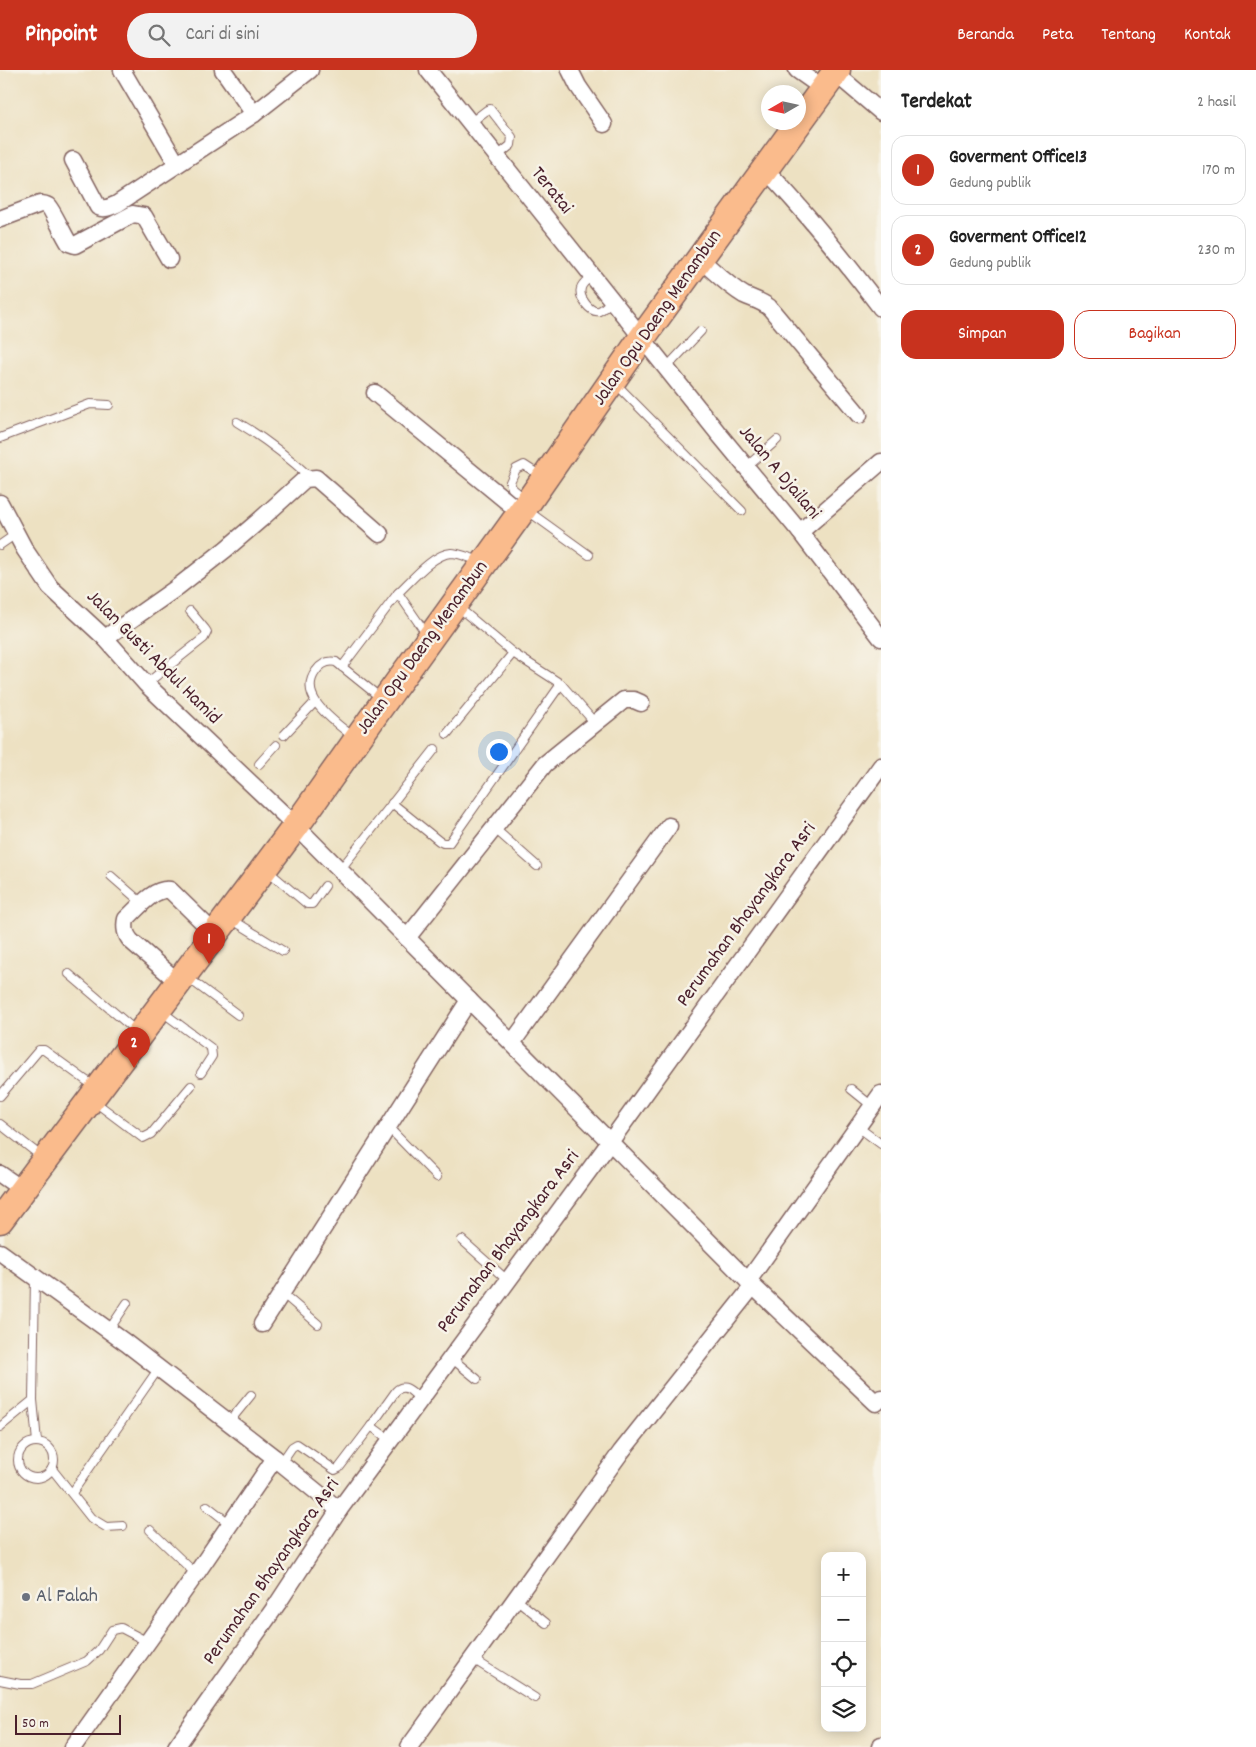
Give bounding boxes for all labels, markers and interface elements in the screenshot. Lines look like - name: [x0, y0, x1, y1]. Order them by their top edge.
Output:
- search box: [127, 13, 477, 58]
- text: Pinpoint: [25, 18, 97, 52]
- icon: search: [145, 21, 173, 49]
- text: Cari di sini: [185, 22, 259, 49]
- text: Beranda: [957, 23, 1014, 48]
- text: Peta: [1042, 23, 1073, 48]
- text: Tentang: [1101, 23, 1156, 48]
- text: Kontak: [1184, 23, 1231, 48]
- north arrow: [761, 85, 806, 130]
- text: Terdekat: [901, 88, 972, 118]
- text: 2 hasil: [1197, 91, 1236, 114]
- text: Goverment Office13: [949, 145, 1087, 172]
- text: 1: [916, 159, 920, 182]
- text: 170 m: [1202, 159, 1235, 182]
- street label: Teratai: [523, 161, 579, 221]
- text: Gedung publik: [949, 172, 1031, 195]
- street label: Jalan Opu Daeng Menambun: [587, 224, 729, 412]
- text: Goverment Office12: [949, 225, 1087, 252]
- text: 2: [915, 239, 922, 262]
- text: 230 m: [1198, 239, 1235, 262]
- text: Gedung publik: [949, 252, 1031, 275]
- button: Simpan: [901, 310, 1064, 359]
- button: Bagikan: [1074, 310, 1236, 359]
- street label: Jalan A Djailani: [731, 420, 827, 527]
- street label: Jalan Opu Daeng Menambun: [350, 555, 496, 741]
- street label: Jalan Gusti Abdul Hamid: [79, 584, 227, 732]
- your location: [486, 739, 512, 765]
- street label: Perumahan Bhayangkara Asri: [670, 817, 824, 1013]
- pin: 1: [193, 923, 225, 964]
- pin: 2: [118, 1027, 150, 1068]
- street label: Perumahan Bhayangkara Asri: [431, 1145, 587, 1339]
- street label: Perumahan Bhayangkara Asri: [197, 1473, 347, 1671]
- map controls: [821, 1552, 866, 1732]
- button: +: [821, 1552, 866, 1597]
- place label: Al Falah: [36, 1583, 98, 1611]
- marker: Al Falah: [20, 1591, 32, 1603]
- button: −: [821, 1597, 866, 1642]
- button: locate: [821, 1642, 866, 1687]
- button: layers: [821, 1687, 866, 1732]
- scale bar: [15, 1712, 121, 1735]
- text: 50 m: [22, 1714, 49, 1734]

